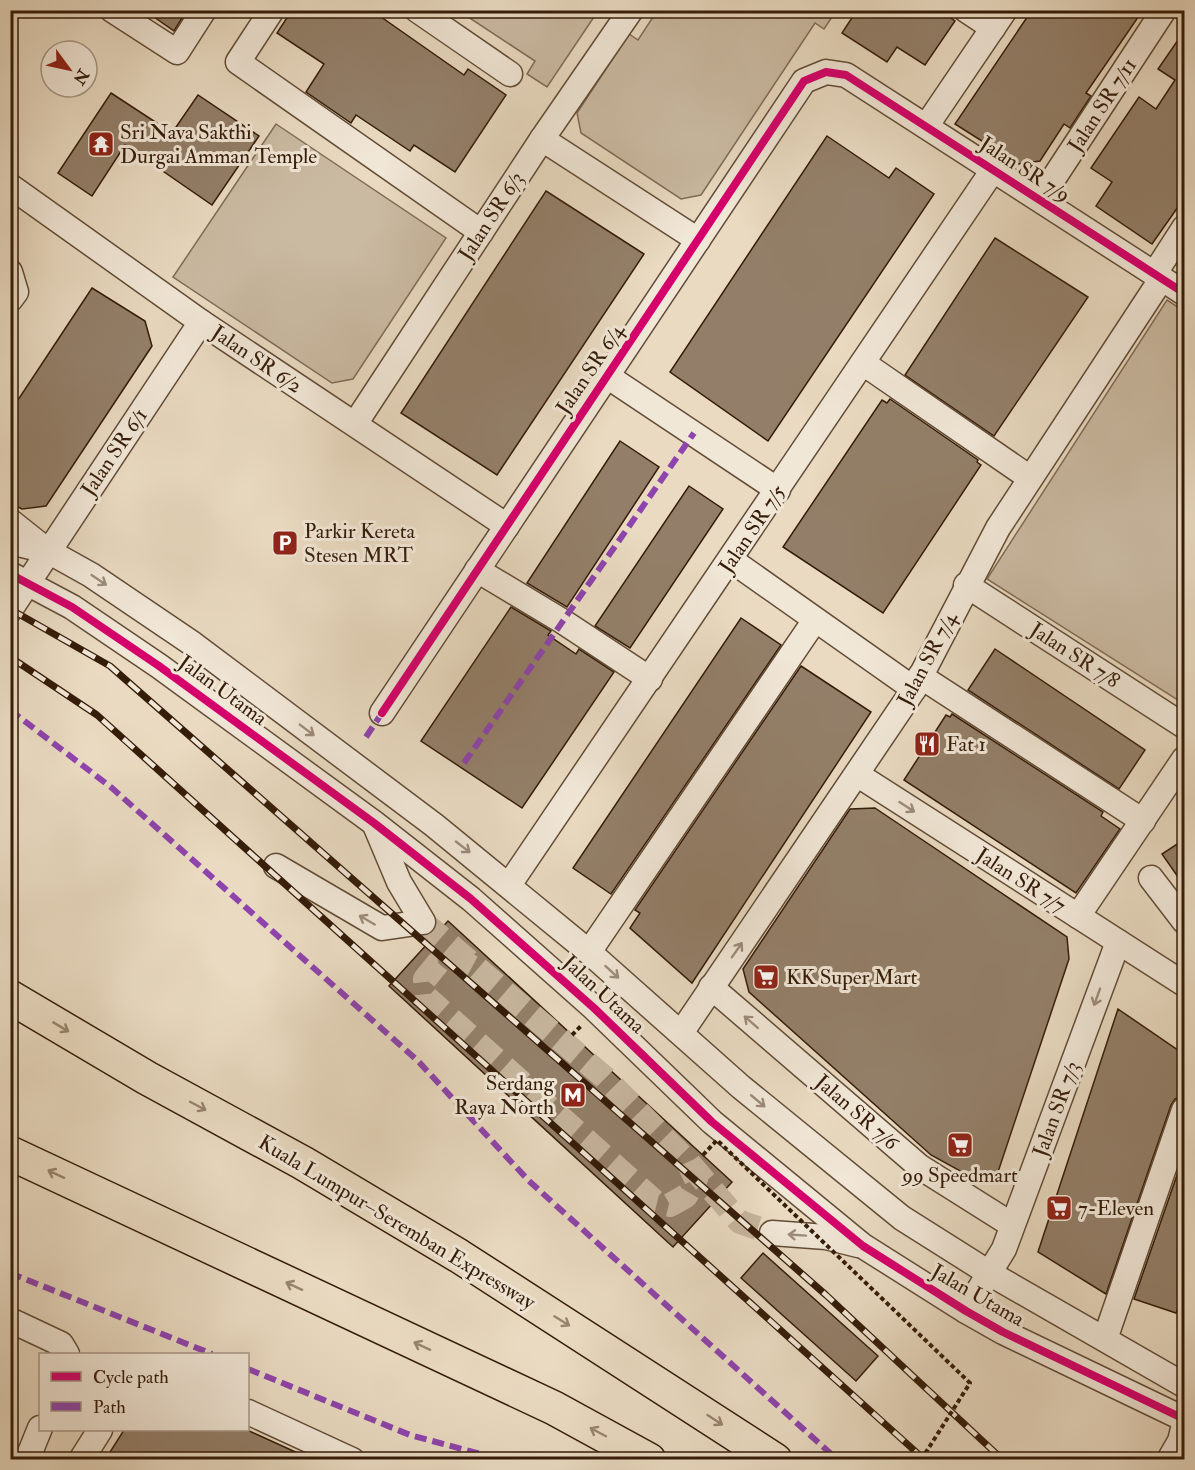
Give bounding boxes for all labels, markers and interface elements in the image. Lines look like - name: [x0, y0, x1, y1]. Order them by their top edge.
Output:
- north arrow: [39, 39, 99, 99]
- street label: Jalan SR 7/11: [1061, 53, 1143, 158]
- text: N: [68, 64, 94, 89]
- place label: Sri Nava Sakthi Durgai Amman Temple: [120, 119, 317, 170]
- temple icon: Sri Nava Sakthi Durgai Amman Temple: [86, 129, 116, 159]
- street label: Jalan SR 7/9: [973, 130, 1075, 209]
- street label: Jalan SR 6/3: [452, 166, 530, 267]
- street label: Jalan SR 6/4: [550, 317, 632, 421]
- street label: Jalan SR 6/2: [205, 319, 307, 400]
- street label: Jalan SR 6/1: [75, 403, 154, 502]
- street label: Jalan SR 7/5: [712, 479, 792, 580]
- place label: Parkir Kereta Stesen MRT: [304, 518, 416, 569]
- parking icon: Parkir Kereta Stesen MRT: [270, 528, 300, 558]
- one-way arrow: [90, 574, 106, 586]
- street label: Jalan SR 7/4: [891, 606, 964, 712]
- street label: Jalan SR 7/8: [1024, 616, 1125, 695]
- street label: Jalan Utama: [172, 648, 273, 732]
- one-way arrow: [299, 723, 315, 736]
- restaurant icon: Fat 1: [912, 729, 942, 759]
- place label: Fat 1: [946, 731, 986, 758]
- one-way arrow: [898, 801, 915, 813]
- one-way arrow: [455, 840, 471, 853]
- street label: Jalan SR 7/7: [970, 841, 1071, 920]
- one-way arrow: [359, 914, 377, 925]
- one-way arrow: [731, 942, 743, 959]
- street label: Jalan Utama: [556, 949, 651, 1040]
- supermarket icon: KK Super Mart: [751, 962, 781, 992]
- place label: KK Super Mart: [786, 964, 918, 991]
- one-way arrow: [604, 966, 620, 979]
- one-way arrow: [1091, 987, 1102, 1006]
- one-way arrow: [743, 1015, 759, 1028]
- one-way arrow: [52, 1021, 69, 1033]
- street label: Jalan SR 7/3: [1026, 1058, 1086, 1162]
- street label: Jalan SR 7/6: [808, 1068, 905, 1157]
- place label: Serdang Raya North: [454, 1070, 555, 1121]
- metro station icon: Serdang Raya North: [558, 1080, 588, 1110]
- one-way arrow: [750, 1095, 766, 1108]
- one-way arrow: [189, 1101, 207, 1112]
- street label: Kuala Lumpur–Seremban Expressway: [253, 1129, 541, 1316]
- supermarket icon: 99 Speedmart: [945, 1130, 975, 1160]
- place label: 99 Speedmart: [900, 1162, 1018, 1189]
- one-way arrow: [47, 1168, 65, 1180]
- supermarket icon: 7-Eleven: [1044, 1193, 1074, 1223]
- place label: 7-Eleven: [1078, 1195, 1154, 1222]
- one-way arrow: [788, 1229, 807, 1240]
- street label: Jalan Utama: [925, 1257, 1030, 1333]
- one-way arrow: [286, 1280, 304, 1292]
- one-way arrow: [553, 1315, 570, 1327]
- one-way arrow: [414, 1340, 432, 1352]
- legend: [39, 1353, 249, 1431]
- text: Cycle path: [93, 1366, 169, 1389]
- text: Path: [93, 1396, 126, 1419]
- one-way arrow: [707, 1414, 723, 1426]
- one-way arrow: [589, 1426, 607, 1437]

